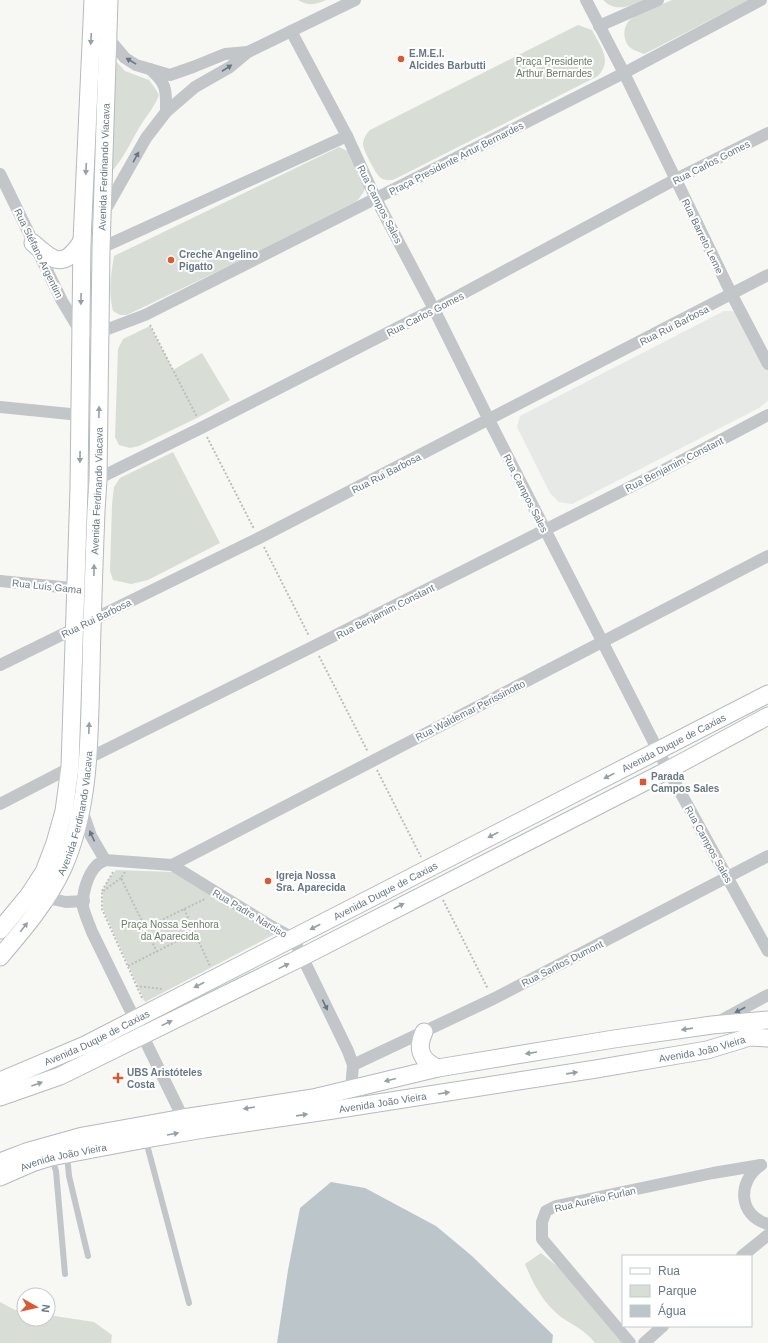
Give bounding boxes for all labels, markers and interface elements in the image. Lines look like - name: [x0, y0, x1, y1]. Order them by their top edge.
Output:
- one-way arrow: [88, 33, 95, 45]
- place label: E.M.E.I. Alcides Barbutti: [409, 48, 486, 71]
- marker: E.M.E.I. Alcides Barbutti: [396, 54, 406, 64]
- park label: Praça Presidente Arthur Bernardes: [516, 56, 593, 79]
- one-way arrow: [125, 58, 137, 65]
- one-way arrow: [221, 64, 233, 71]
- street label: Avenida Ferdinando Viacava: [97, 103, 112, 231]
- street label: Praça Presidente Artur Bernardes: [387, 120, 525, 197]
- street label: Rua Carlos Gomes: [671, 138, 752, 187]
- one-way arrow: [132, 151, 139, 163]
- one-way arrow: [82, 163, 89, 175]
- street label: Rua Campos Sales: [355, 163, 404, 245]
- street label: Rua Barreto Leme: [680, 197, 726, 276]
- street label: Rua Stéfano Argentim: [12, 207, 65, 300]
- place label: Creche Angelino Pigatto: [179, 249, 258, 272]
- marker: Creche Angelino Pigatto: [166, 255, 176, 265]
- street label: Rua Carlos Gomes: [385, 290, 466, 339]
- one-way arrow: [78, 293, 84, 306]
- street label: Rua Rui Barbosa: [638, 303, 711, 348]
- one-way arrow: [96, 405, 102, 418]
- street label: Avenida Ferdinando Viacava: [89, 427, 105, 555]
- street label: Rua Benjamim Constant: [623, 435, 725, 494]
- one-way arrow: [77, 451, 83, 464]
- street label: Rua Rui Barbosa: [350, 451, 423, 496]
- street label: Rua Campos Sales: [501, 452, 550, 534]
- one-way arrow: [91, 563, 97, 576]
- street label: Rua Luís Gama: [12, 577, 83, 596]
- street label: Rua Benjamim Constant: [334, 582, 436, 641]
- street label: Rua Rui Barbosa: [60, 597, 133, 640]
- street label: Rua Waldemar Perissinotto: [414, 678, 527, 743]
- street label: Avenida Duque de Caxias: [620, 712, 728, 774]
- one-way arrow: [86, 721, 92, 734]
- street label: Avenida Ferdinando Viacava: [55, 750, 94, 877]
- place label: Parada Campos Sales: [651, 771, 720, 794]
- one-way arrow: [603, 773, 615, 779]
- marker: Parada Campos Sales: [638, 777, 648, 787]
- street label: Rua Campos Sales: [683, 804, 734, 885]
- one-way arrow: [89, 830, 95, 842]
- one-way arrow: [487, 832, 499, 838]
- street label: Avenida Duque de Caxias: [332, 860, 439, 922]
- place label: Igreja Nossa Sra. Aparecida: [276, 870, 346, 893]
- marker: Igreja Nossa Sra. Aparecida: [263, 876, 273, 886]
- street label: Rua Padre Narciso: [211, 887, 289, 940]
- one-way arrow: [394, 903, 405, 910]
- park label: Praça Nossa Senhora da Aparecida: [121, 919, 219, 942]
- one-way arrow: [20, 921, 29, 932]
- one-way arrow: [310, 924, 321, 930]
- street label: Rua Santos Dumont: [520, 938, 605, 989]
- one-way arrow: [278, 963, 289, 969]
- one-way arrow: [194, 982, 205, 989]
- one-way arrow: [322, 999, 328, 1010]
- one-way arrow: [734, 1007, 746, 1014]
- street label: Avenida Duque de Caxias: [42, 1008, 151, 1068]
- one-way arrow: [161, 1020, 173, 1026]
- one-way arrow: [681, 1026, 694, 1032]
- street label: Avenida João Vieira: [658, 1034, 747, 1064]
- one-way arrow: [525, 1050, 537, 1056]
- place label: UBS Aristóteles Costa: [127, 1067, 203, 1090]
- one-way arrow: [566, 1070, 578, 1076]
- marker: UBS Aristóteles Costa: [112, 1072, 124, 1084]
- one-way arrow: [384, 1077, 396, 1083]
- one-way arrow: [31, 1081, 43, 1087]
- street label: Avenida João Vieira: [338, 1090, 428, 1115]
- one-way arrow: [438, 1090, 450, 1096]
- one-way arrow: [243, 1105, 255, 1111]
- one-way arrow: [295, 1112, 308, 1118]
- one-way arrow: [167, 1131, 179, 1137]
- street label: Avenida João Vieira: [19, 1141, 108, 1173]
- street label: Rua Aurélio Furlan: [554, 1185, 637, 1214]
- legend: [622, 1255, 752, 1327]
- text: Rua: [658, 1264, 680, 1278]
- text: Parque: [658, 1284, 697, 1298]
- north arrow: [16, 1287, 56, 1327]
- text: Água: [658, 1303, 686, 1318]
- text: N: [39, 1304, 52, 1313]

